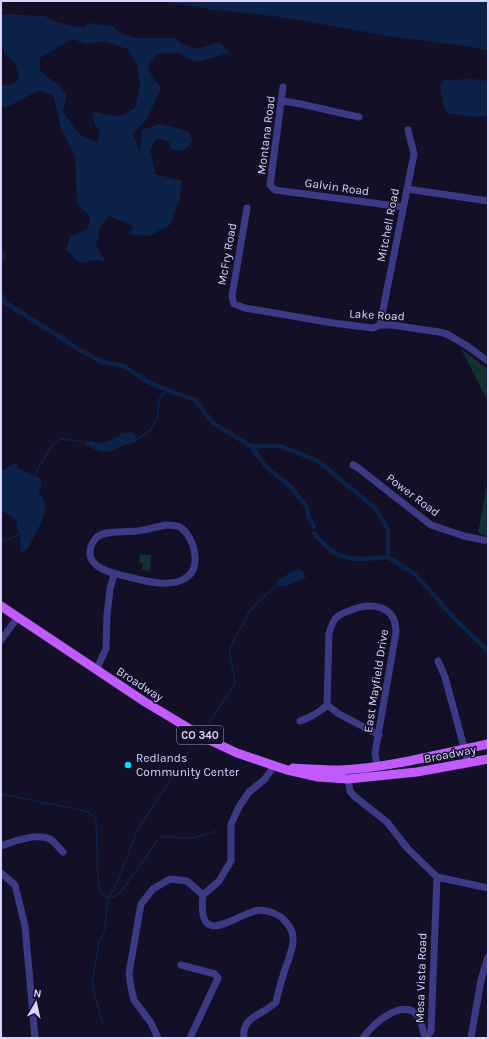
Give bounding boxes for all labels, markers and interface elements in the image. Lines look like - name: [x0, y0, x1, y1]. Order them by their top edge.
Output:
- street label: Montana Road: [254, 95, 278, 175]
- street label: Galvin Road: [304, 176, 370, 198]
- street label: Mitchell Road: [374, 187, 402, 263]
- street label: McFry Road: [215, 222, 239, 286]
- street label: Lake Road: [349, 307, 405, 323]
- street label: Power Road: [384, 470, 442, 520]
- street label: East Mayfield Drive: [361, 628, 391, 734]
- street label: Broadway: [114, 664, 166, 705]
- road number: CO 340: [177, 726, 223, 744]
- street label: Broadway: [423, 742, 478, 766]
- place label: Redlands Community Center: [136, 751, 240, 779]
- marker: Redlands Community Center: [123, 760, 133, 770]
- street label: Mesa Vista Road: [412, 933, 430, 1023]
- north arrow: [16, 983, 56, 1023]
- text: N: [33, 987, 42, 1001]

